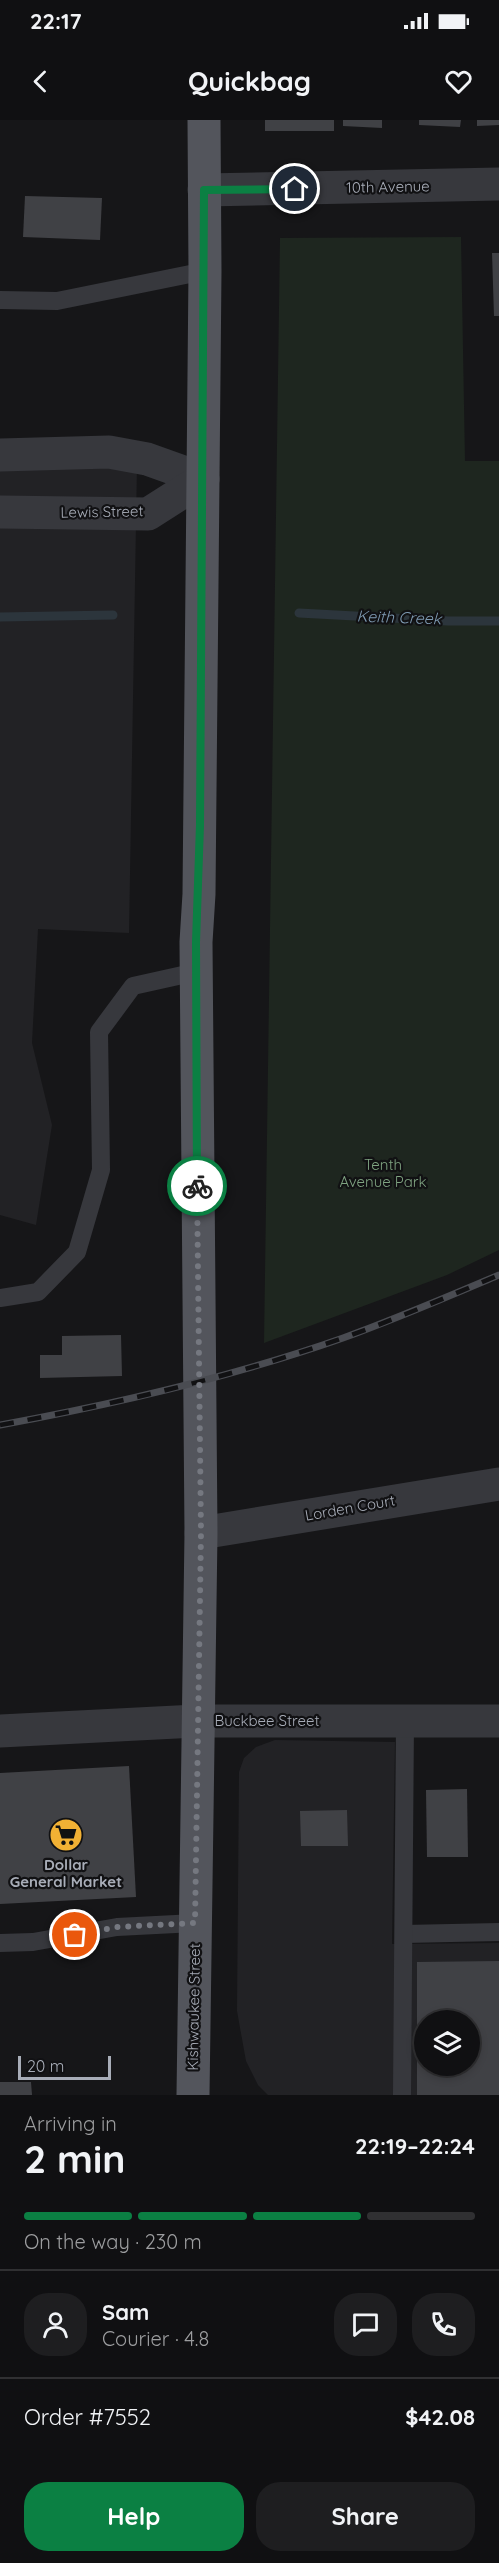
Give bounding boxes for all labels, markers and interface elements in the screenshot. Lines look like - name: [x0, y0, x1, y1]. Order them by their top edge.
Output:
- text: 22:17: [30, 7, 82, 35]
- text: Quickbag: [188, 64, 311, 98]
- icon: back: [24, 65, 57, 98]
- icon: heart: [442, 65, 475, 98]
- pin: [269, 163, 320, 214]
- icon: home: [278, 172, 311, 205]
- street label: 10th Avenue: [346, 176, 430, 197]
- street label: Lewis Street: [60, 501, 144, 522]
- water label: Keith Creek: [356, 606, 443, 629]
- park label: Tenth Avenue Park: [339, 1155, 427, 1191]
- courier: [167, 1156, 227, 1216]
- icon: bike: [181, 1170, 214, 1203]
- street label: Lorden Court: [303, 1490, 396, 1525]
- street label: Buckbee Street: [214, 1711, 320, 1730]
- supermarket icon: Dollar General Market: [48, 1817, 84, 1853]
- place label: Dollar General Market: [10, 1855, 122, 1891]
- pin: [49, 1909, 100, 1960]
- icon: bag: [58, 1918, 91, 1951]
- street label: Kishwaukee Street: [183, 1943, 204, 2071]
- map controls: [414, 2010, 480, 2076]
- button: layers: [414, 2010, 480, 2076]
- scale bar: [18, 2053, 111, 2080]
- text: 20 m: [27, 2056, 64, 2076]
- text: Arriving in: [24, 2111, 117, 2136]
- text: 22:19–22:24: [355, 2132, 475, 2160]
- text: 2 min: [24, 2134, 126, 2183]
- text: On the way · 230 m: [24, 2229, 202, 2254]
- button: person: [24, 2293, 87, 2356]
- button: chat: [334, 2293, 397, 2356]
- button: phone: [412, 2293, 475, 2356]
- text: Sam: [102, 2298, 149, 2326]
- text: Courier · 4.8: [102, 2326, 209, 2351]
- text: Order #7552: [24, 2403, 151, 2431]
- text: $42.08: [405, 2403, 475, 2431]
- button: Help: [24, 2482, 244, 2551]
- button: Share: [256, 2482, 475, 2551]

